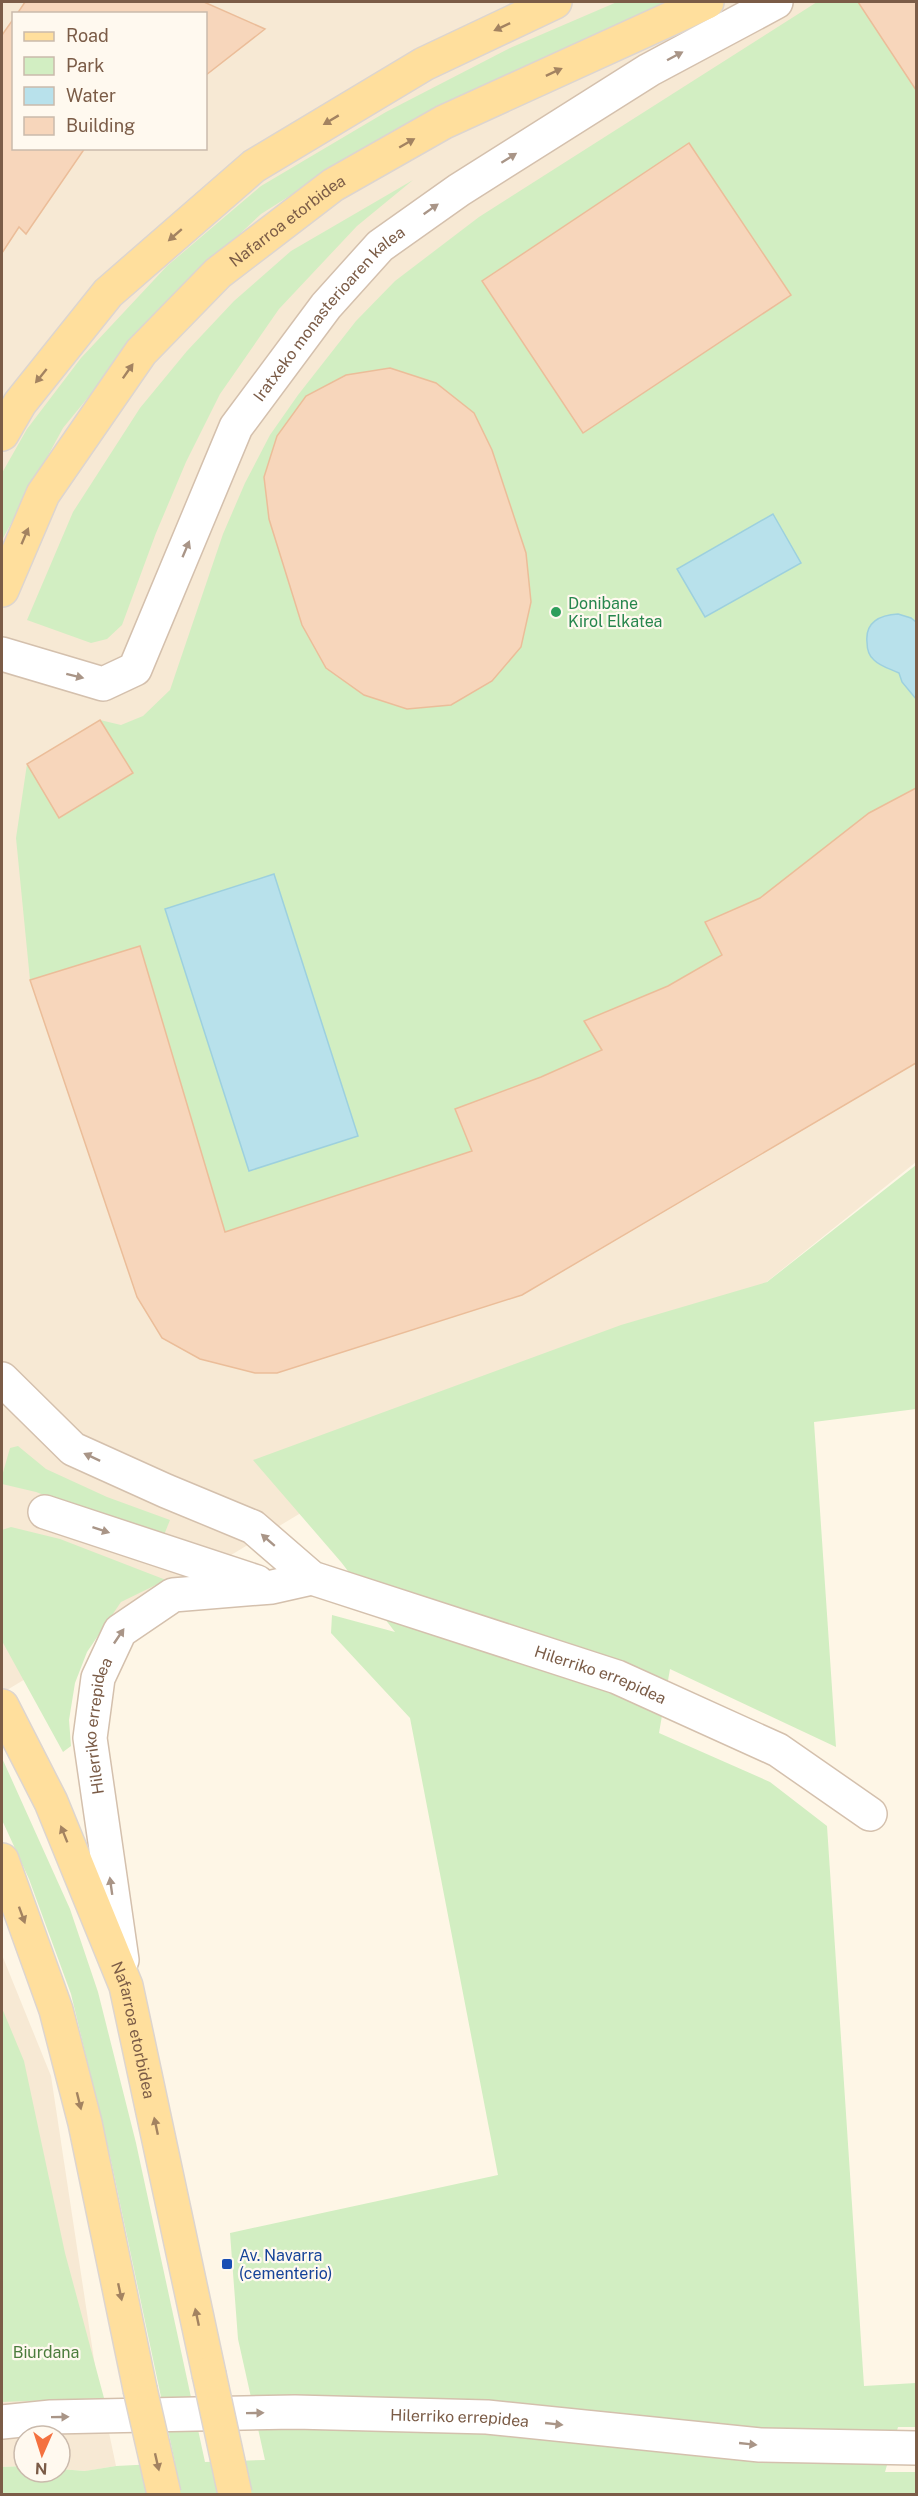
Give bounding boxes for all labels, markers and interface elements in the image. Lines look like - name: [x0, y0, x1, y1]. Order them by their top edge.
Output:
- legend: [12, 12, 207, 150]
- one-way arrow: [494, 22, 511, 31]
- text: Road: [66, 25, 109, 46]
- one-way arrow: [666, 51, 683, 61]
- text: Park: [66, 55, 104, 76]
- one-way arrow: [546, 67, 563, 76]
- text: Water: [66, 85, 116, 106]
- one-way arrow: [323, 114, 339, 125]
- text: Building: [66, 115, 135, 136]
- one-way arrow: [399, 138, 415, 149]
- one-way arrow: [501, 153, 517, 164]
- street label: Nafarroa etorbidea: [226, 171, 349, 271]
- one-way arrow: [423, 203, 439, 215]
- street label: Iratxeko monasterioaren kalea: [249, 222, 409, 405]
- one-way arrow: [168, 228, 183, 241]
- one-way arrow: [122, 364, 134, 380]
- one-way arrow: [35, 368, 48, 384]
- one-way arrow: [20, 527, 30, 545]
- one-way arrow: [181, 539, 191, 557]
- place label: Donibane Kirol Elkatea: [568, 594, 662, 631]
- marker: Donibane Kirol Elkatea: [549, 605, 563, 619]
- one-way arrow: [66, 672, 84, 682]
- one-way arrow: [84, 1453, 101, 1462]
- one-way arrow: [92, 1526, 110, 1536]
- one-way arrow: [261, 1534, 276, 1547]
- one-way arrow: [114, 1627, 125, 1644]
- street label: Hilerriko errepidea: [532, 1642, 669, 1708]
- street label: Hilerriko errepidea: [81, 1654, 116, 1796]
- one-way arrow: [59, 1825, 68, 1843]
- one-way arrow: [107, 1876, 116, 1895]
- one-way arrow: [17, 1907, 27, 1925]
- street label: Nafarroa etorbidea: [107, 1959, 159, 2100]
- one-way arrow: [75, 2092, 85, 2111]
- one-way arrow: [150, 2117, 160, 2136]
- place label: Av. Navarra (cementerio): [239, 2246, 332, 2283]
- marker: Av. Navarra (cementerio): [220, 2257, 234, 2271]
- one-way arrow: [116, 2283, 125, 2302]
- one-way arrow: [191, 2308, 201, 2326]
- park label: Biurdana: [13, 2343, 79, 2362]
- street label: Hilerriko errepidea: [390, 2405, 530, 2431]
- one-way arrow: [245, 2408, 264, 2418]
- one-way arrow: [50, 2412, 69, 2422]
- one-way arrow: [545, 2419, 564, 2428]
- north arrow: [12, 2424, 72, 2484]
- one-way arrow: [739, 2439, 758, 2449]
- one-way arrow: [152, 2453, 162, 2472]
- text: N: [34, 2459, 48, 2478]

